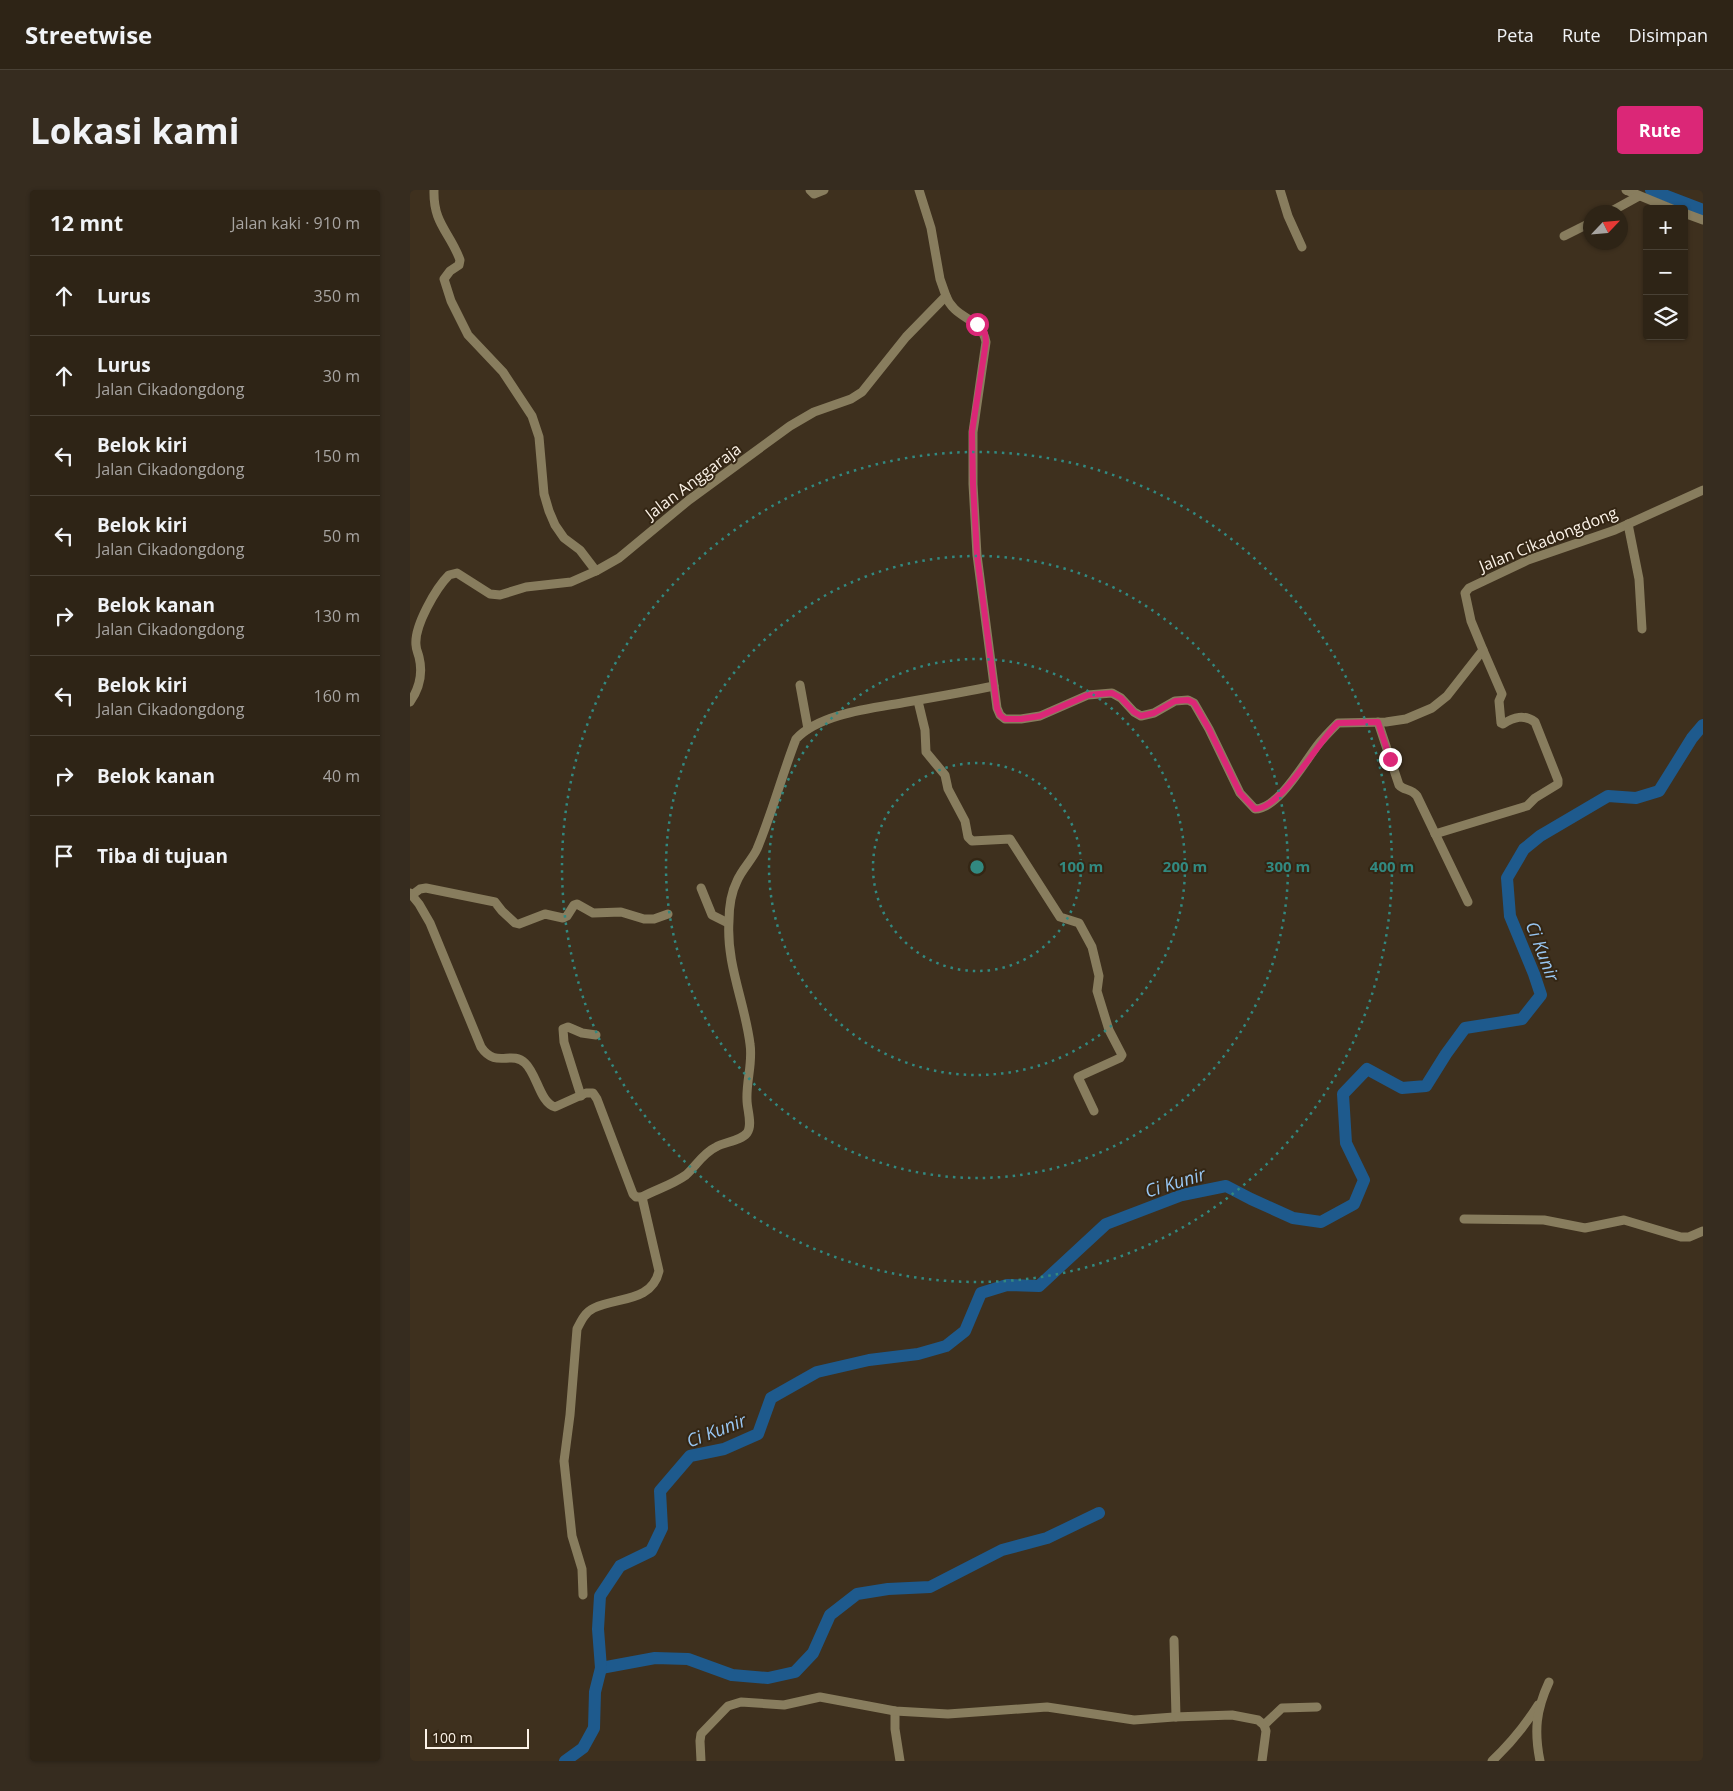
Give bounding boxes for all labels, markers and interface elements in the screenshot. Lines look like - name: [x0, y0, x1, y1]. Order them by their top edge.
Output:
- text: Streetwise: [25, 18, 152, 51]
- text: Peta: [1497, 23, 1534, 47]
- text: Rute: [1562, 23, 1601, 47]
- text: Disimpan: [1629, 23, 1708, 47]
- button: Rute: [1617, 106, 1703, 154]
- text: Lokasi kami: [30, 107, 239, 154]
- north arrow: [1583, 205, 1628, 250]
- map controls: [1643, 205, 1688, 340]
- button: +: [1643, 205, 1688, 250]
- text: 12 mnt: [50, 209, 123, 237]
- text: Jalan kaki · 910 m: [231, 212, 360, 234]
- button: −: [1643, 250, 1688, 295]
- icon: ahead: [50, 282, 78, 310]
- text: Lurus: [97, 283, 151, 309]
- text: 350 m: [314, 285, 360, 307]
- button: layers: [1643, 295, 1688, 340]
- route start: [966, 313, 989, 336]
- text: Lurus: [97, 352, 151, 378]
- icon: ahead: [50, 362, 78, 390]
- text: 30 m: [323, 365, 360, 387]
- text: Jalan Cikadongdong: [97, 378, 244, 400]
- text: Belok kiri: [97, 432, 187, 458]
- street label: Jalan Anggaraja: [639, 438, 745, 525]
- icon: left: [50, 442, 78, 470]
- text: 150 m: [314, 445, 360, 467]
- text: Jalan Cikadongdong: [97, 458, 244, 480]
- street label: Jalan Cikadongdong: [1474, 501, 1621, 578]
- text: Belok kiri: [97, 512, 187, 538]
- icon: left: [50, 522, 78, 550]
- text: 50 m: [323, 525, 360, 547]
- text: Jalan Cikadongdong: [97, 538, 244, 560]
- text: Belok kanan: [97, 592, 215, 618]
- icon: right: [50, 602, 78, 630]
- text: 130 m: [314, 605, 360, 627]
- text: Jalan Cikadongdong: [97, 618, 244, 640]
- text: Belok kiri: [97, 672, 187, 698]
- icon: left: [50, 682, 78, 710]
- text: 160 m: [314, 685, 360, 707]
- text: Jalan Cikadongdong: [97, 698, 244, 720]
- route end: [1379, 748, 1402, 771]
- icon: right: [50, 762, 78, 790]
- text: Belok kanan: [97, 763, 215, 789]
- text: 40 m: [323, 765, 360, 787]
- icon: arrive: [50, 842, 78, 870]
- text: Tiba di tujuan: [97, 843, 228, 869]
- text: 100 m: [1059, 856, 1103, 876]
- text: 200 m: [1163, 856, 1207, 876]
- text: 300 m: [1266, 856, 1310, 876]
- text: 400 m: [1370, 856, 1414, 876]
- centre of rings: [968, 858, 986, 876]
- water label: Ci Kunir: [1521, 918, 1566, 985]
- water label: Ci Kunir: [1142, 1161, 1209, 1203]
- water label: Ci Kunir: [683, 1407, 750, 1452]
- scale bar: [425, 1726, 529, 1749]
- text: 100 m: [432, 1728, 473, 1747]

